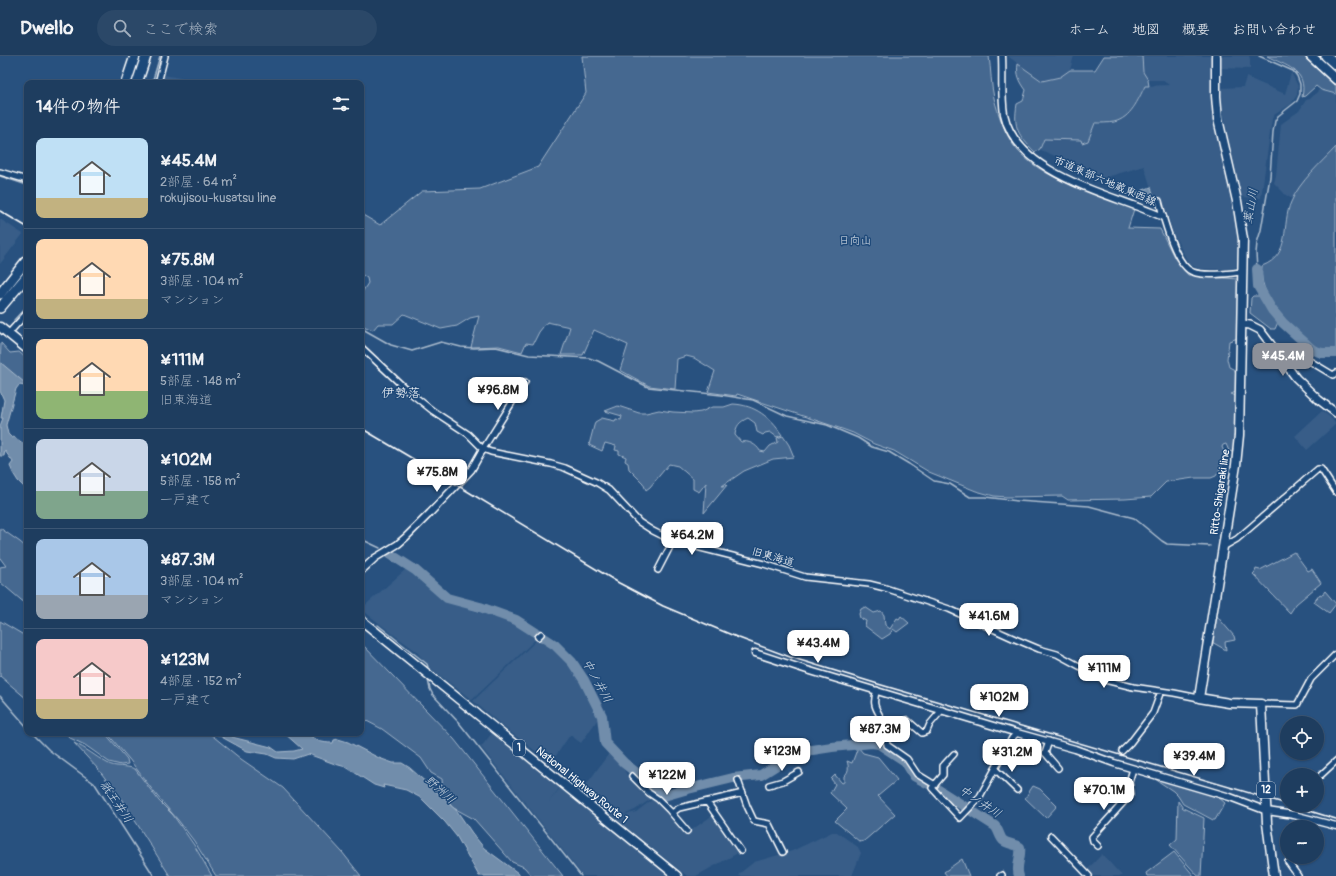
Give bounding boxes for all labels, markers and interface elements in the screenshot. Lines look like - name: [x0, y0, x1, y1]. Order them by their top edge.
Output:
- search box: [97, 10, 377, 46]
- text: Dwello: [20, 16, 73, 40]
- icon: search: [111, 17, 133, 39]
- text: ここで検索: [143, 20, 218, 39]
- text: ホーム: [1069, 21, 1110, 38]
- text: 地図: [1132, 21, 1160, 38]
- text: 概要: [1182, 21, 1210, 38]
- text: お問い合わせ: [1232, 21, 1316, 38]
- icon: filters: [330, 93, 352, 115]
- text: 14件の物件: [36, 96, 121, 117]
- text: ¥45.4M: [160, 150, 217, 171]
- icon: home: [68, 154, 116, 202]
- street label: 市道東部六地蔵東西線: [1052, 154, 1158, 208]
- text: 2部屋 · 64 m²: [160, 174, 237, 190]
- water label: 葉山川: [1240, 187, 1262, 225]
- text: rokujisou-kusatsu line: [160, 190, 276, 206]
- park label: 日向山: [839, 234, 872, 247]
- text: ¥75.8M: [160, 249, 215, 270]
- icon: home: [68, 255, 116, 303]
- text: 3部屋 · 104 m²: [160, 273, 243, 289]
- text: マンション: [160, 292, 224, 308]
- pin: ¥45.4M: [1250, 343, 1316, 377]
- text: ¥45.4M: [1261, 348, 1305, 364]
- text: ¥111M: [160, 349, 204, 370]
- icon: home: [68, 355, 116, 403]
- text: 5部屋 · 148 m²: [160, 373, 241, 389]
- pin: ¥96.8M: [465, 377, 531, 411]
- text: ¥96.8M: [477, 382, 519, 398]
- district label: 伊勢落: [381, 385, 421, 401]
- text: 旧東海道: [160, 392, 212, 408]
- street label: Ritto-Shigaraki line: [1208, 448, 1233, 536]
- text: ¥102M: [160, 449, 212, 470]
- icon: home: [68, 455, 116, 503]
- pin: ¥75.8M: [404, 459, 470, 493]
- text: ¥75.8M: [416, 464, 458, 480]
- text: 5部屋 · 158 m²: [160, 473, 240, 489]
- text: 一戸建て: [160, 492, 212, 508]
- pin: ¥64.2M: [659, 522, 725, 556]
- text: ¥64.2M: [670, 527, 714, 543]
- street label: 旧東海道: [750, 545, 796, 569]
- text: ¥87.3M: [160, 549, 215, 570]
- icon: home: [68, 555, 116, 603]
- text: 3部屋 · 104 m²: [160, 573, 243, 589]
- text: マンション: [160, 592, 224, 608]
- pin: ¥41.6M: [956, 603, 1022, 637]
- text: ¥41.6M: [968, 608, 1010, 624]
- pin: ¥43.4M: [785, 630, 851, 664]
- text: ¥43.4M: [796, 635, 840, 651]
- text: ¥123M: [160, 649, 209, 670]
- icon: home: [68, 655, 116, 703]
- pin: ¥111M: [1076, 655, 1132, 689]
- water label: 中ノ井川: [579, 656, 615, 706]
- text: ¥111M: [1087, 660, 1121, 676]
- text: 4部屋 · 152 m²: [160, 673, 242, 689]
- pin: ¥102M: [971, 684, 1027, 718]
- text: ¥102M: [979, 689, 1019, 705]
- text: 一戸建て: [160, 692, 212, 708]
- pin: ¥87.3M: [847, 716, 913, 750]
- map controls: [1280, 716, 1324, 864]
- button: locate: [1280, 716, 1324, 760]
- text: ¥87.3M: [859, 721, 901, 737]
- pin: ¥123M: [754, 738, 810, 772]
- pin: ¥31.2M: [979, 739, 1045, 773]
- road number: 1: [513, 740, 525, 756]
- text: ¥123M: [763, 743, 801, 759]
- pin: ¥39.4M: [1161, 743, 1227, 777]
- street label: National Highway Route 1: [533, 744, 631, 826]
- text: ¥31.2M: [992, 744, 1032, 760]
- text: ¥39.4M: [1173, 748, 1215, 764]
- pin: ¥122M: [639, 762, 695, 796]
- text: ¥122M: [648, 767, 686, 783]
- button: +: [1280, 768, 1324, 812]
- water label: 野洲川: [422, 772, 458, 808]
- pin: ¥70.1M: [1071, 777, 1137, 811]
- water label: 祇王井川: [96, 778, 136, 826]
- water label: 中ノ井川: [956, 782, 1004, 822]
- text: ¥70.1M: [1083, 782, 1125, 798]
- road number: 12: [1257, 782, 1275, 798]
- button: −: [1280, 820, 1324, 864]

